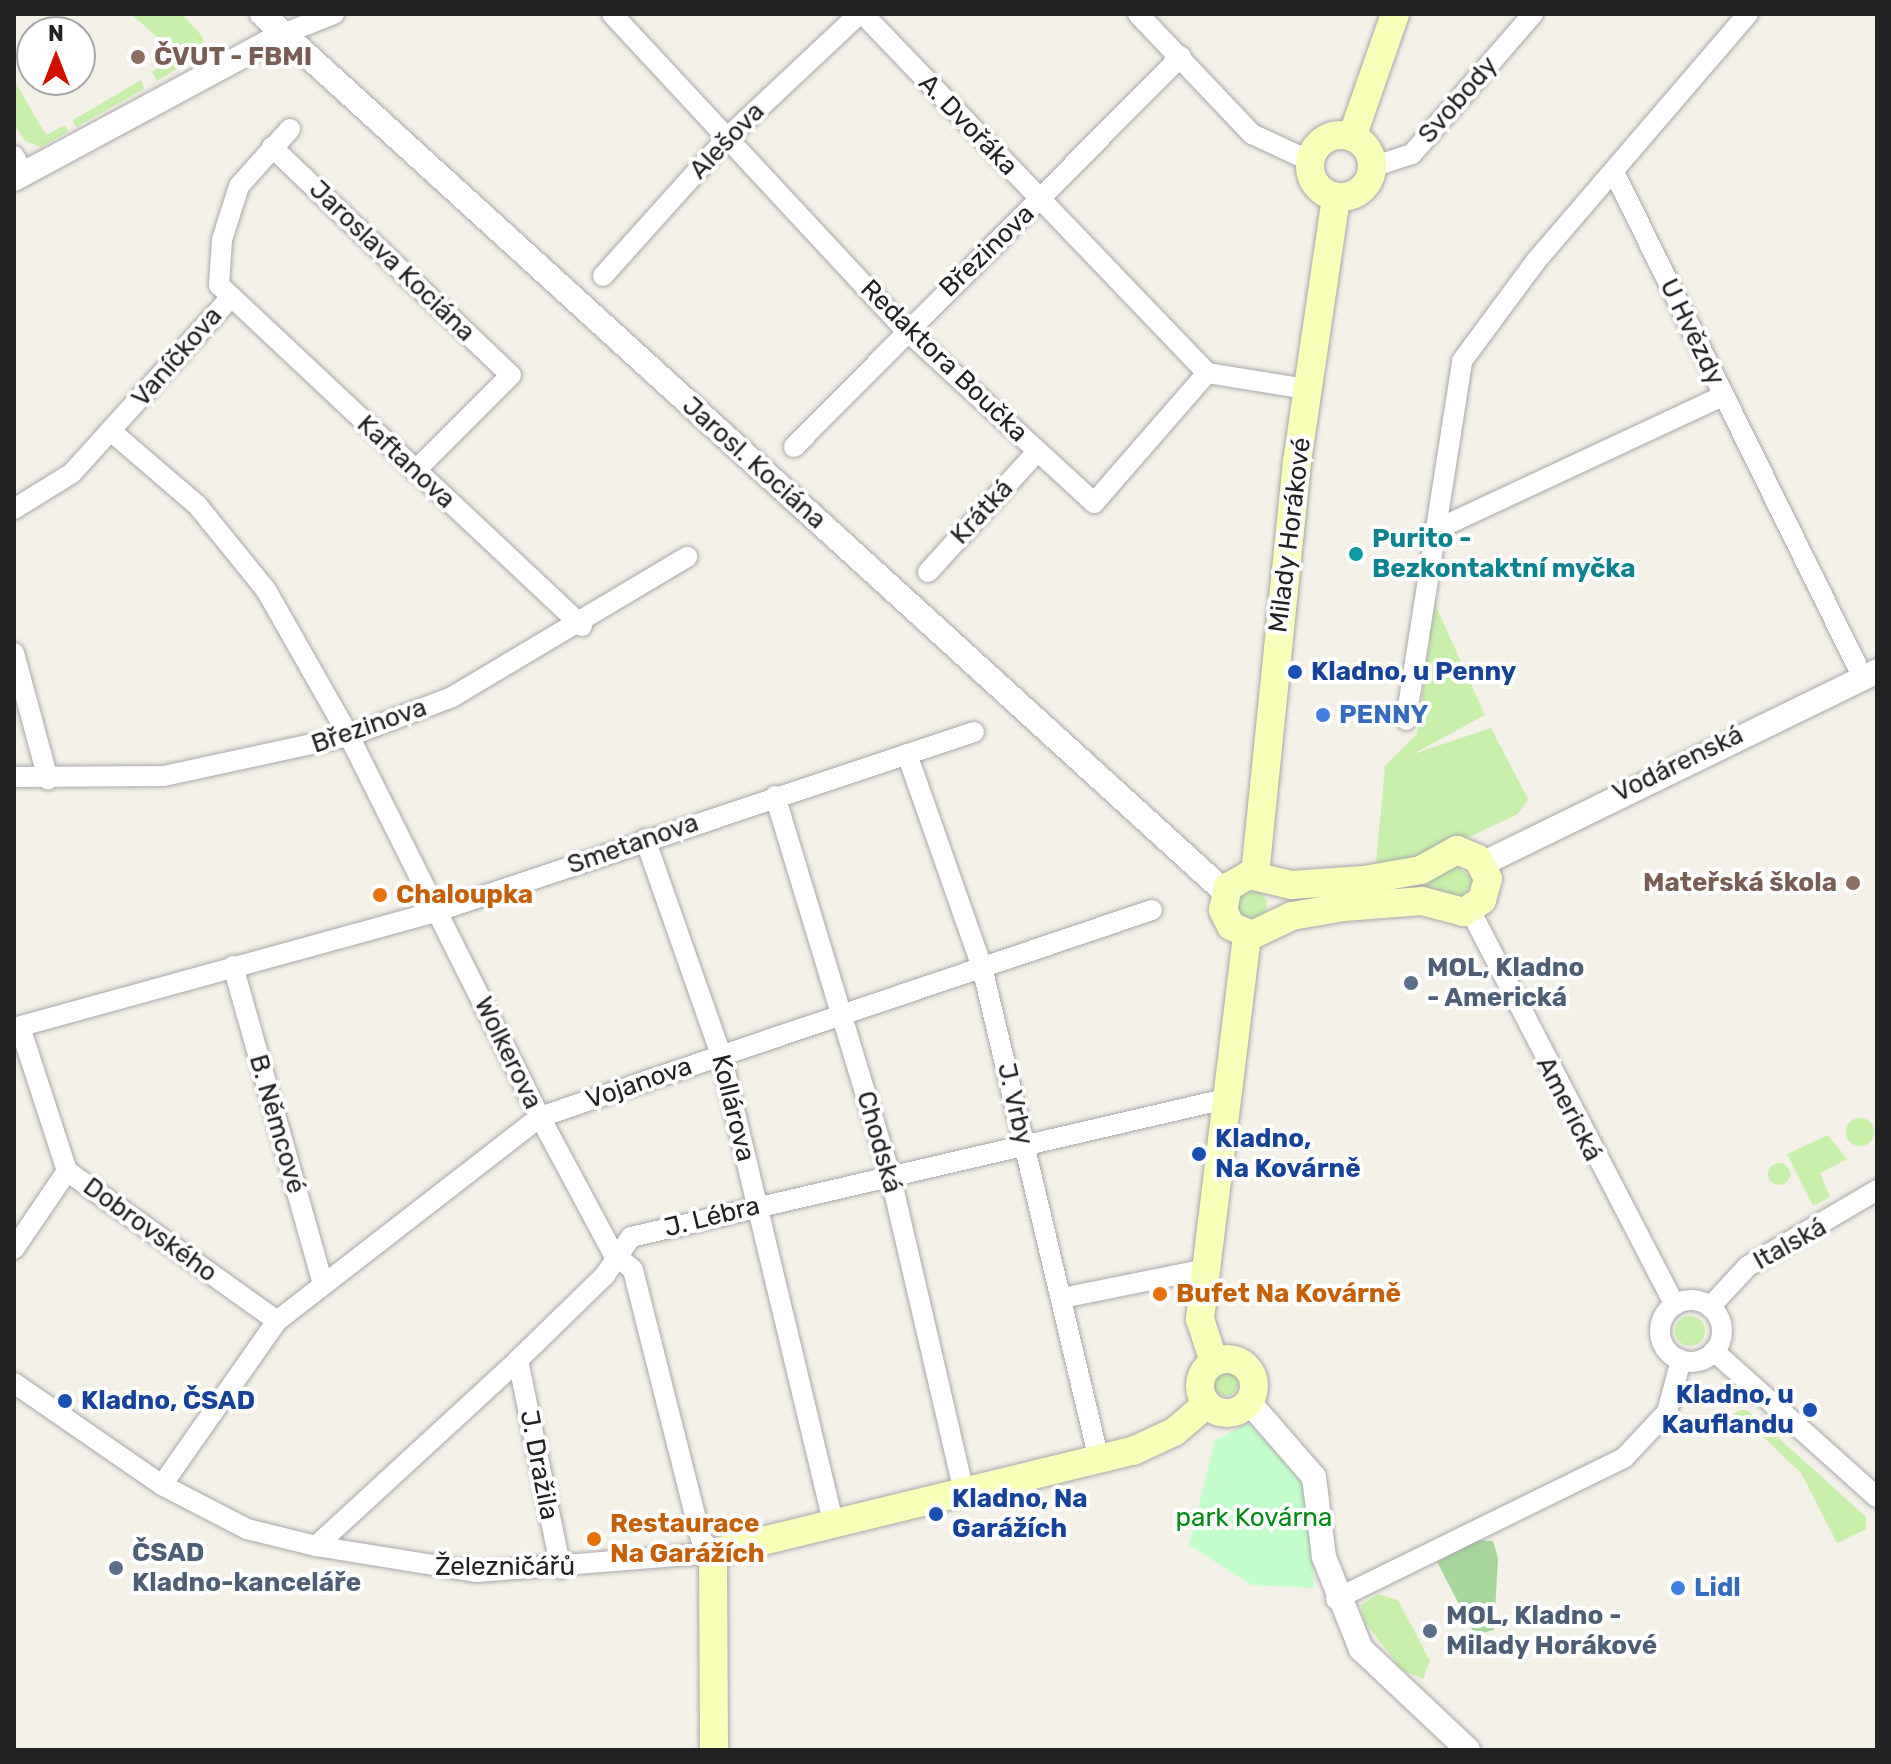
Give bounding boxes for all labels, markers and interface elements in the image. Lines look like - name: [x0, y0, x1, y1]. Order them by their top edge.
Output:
- north arrow: [16, 16, 96, 96]
- text: N: [48, 20, 64, 47]
- place label: ČVUT - FBMI: [154, 41, 313, 73]
- marker: ČVUT - FBMI: [129, 48, 147, 66]
- street label: Svobody: [1412, 50, 1504, 150]
- street label: A. Dvořáka: [912, 68, 1024, 182]
- street label: Alešova: [683, 96, 771, 186]
- street label: Jaroslava Kociána: [303, 174, 481, 348]
- street label: Březinova: [933, 198, 1041, 304]
- street label: Redaktora Boučka: [854, 273, 1034, 449]
- street label: U Hvězdy: [1653, 274, 1731, 390]
- street label: Vaníčkova: [125, 301, 229, 413]
- street label: Jarosl. Kociána: [676, 390, 832, 536]
- street label: Kaftanova: [351, 409, 461, 515]
- street label: Milady Horákové: [1263, 435, 1317, 635]
- street label: Krátká: [944, 473, 1020, 551]
- place label: Purito - Bezkontaktní myčka: [1372, 523, 1636, 584]
- marker: Purito - Bezkontaktní myčka: [1347, 545, 1365, 563]
- place label: Kladno, u Penny: [1311, 656, 1516, 688]
- marker: Kladno, u Penny: [1286, 663, 1304, 681]
- street label: Březinova: [307, 692, 431, 760]
- place label: PENNY: [1339, 699, 1428, 731]
- marker: PENNY: [1314, 706, 1332, 724]
- street label: Vodárenská: [1608, 719, 1748, 809]
- street label: Smetanova: [563, 807, 703, 881]
- place label: Mateřská škola: [1643, 867, 1837, 899]
- marker: Mateřská škola: [1844, 874, 1862, 892]
- place label: Chaloupka: [396, 879, 533, 911]
- marker: Chaloupka: [371, 886, 389, 904]
- place label: MOL, Kladno - Americká: [1427, 952, 1584, 1014]
- marker: MOL, Kladno - Americká: [1402, 974, 1420, 992]
- street label: Wolkerova: [467, 992, 549, 1114]
- street label: Vojanova: [582, 1050, 696, 1116]
- street label: B. Němcové: [242, 1051, 312, 1197]
- street label: Kollárova: [705, 1051, 761, 1165]
- street label: Americká: [1529, 1052, 1609, 1166]
- street label: J. Vrby: [990, 1060, 1040, 1148]
- street label: Chodská: [850, 1088, 908, 1196]
- place label: Kladno, Na Kovárně: [1215, 1123, 1361, 1184]
- marker: Kladno, Na Kovárně: [1190, 1145, 1208, 1163]
- street label: Dobrovského: [77, 1171, 223, 1289]
- street label: J. Lébra: [661, 1190, 763, 1244]
- street label: Italská: [1748, 1211, 1832, 1277]
- place label: Bufet Na Kovárně: [1176, 1278, 1401, 1310]
- marker: Bufet Na Kovárně: [1151, 1285, 1169, 1303]
- place label: Kladno, u Kauflandu: [1661, 1379, 1794, 1440]
- place label: Kladno, ČSAD: [81, 1385, 255, 1417]
- marker: Kladno, ČSAD: [56, 1392, 74, 1410]
- marker: Kladno, u Kauflandu: [1801, 1401, 1819, 1419]
- street label: J. Dražila: [513, 1408, 565, 1522]
- place label: Kladno, Na Garážích: [952, 1483, 1088, 1544]
- park label: park Kovárna: [1175, 1502, 1333, 1534]
- marker: Kladno, Na Garážích: [927, 1505, 945, 1523]
- place label: Restaurace Na Garážích: [610, 1508, 765, 1570]
- marker: Restaurace Na Garážích: [585, 1530, 603, 1548]
- place label: ČSAD Kladno-kanceláře: [132, 1537, 361, 1598]
- street label: Železničářů: [435, 1551, 575, 1583]
- marker: ČSAD Kladno-kanceláře: [107, 1559, 125, 1577]
- place label: Lidl: [1694, 1572, 1741, 1604]
- marker: Lidl: [1669, 1579, 1687, 1597]
- place label: MOL, Kladno - Milady Horákové: [1446, 1600, 1658, 1662]
- marker: MOL, Kladno - Milady Horákové: [1421, 1622, 1439, 1640]

